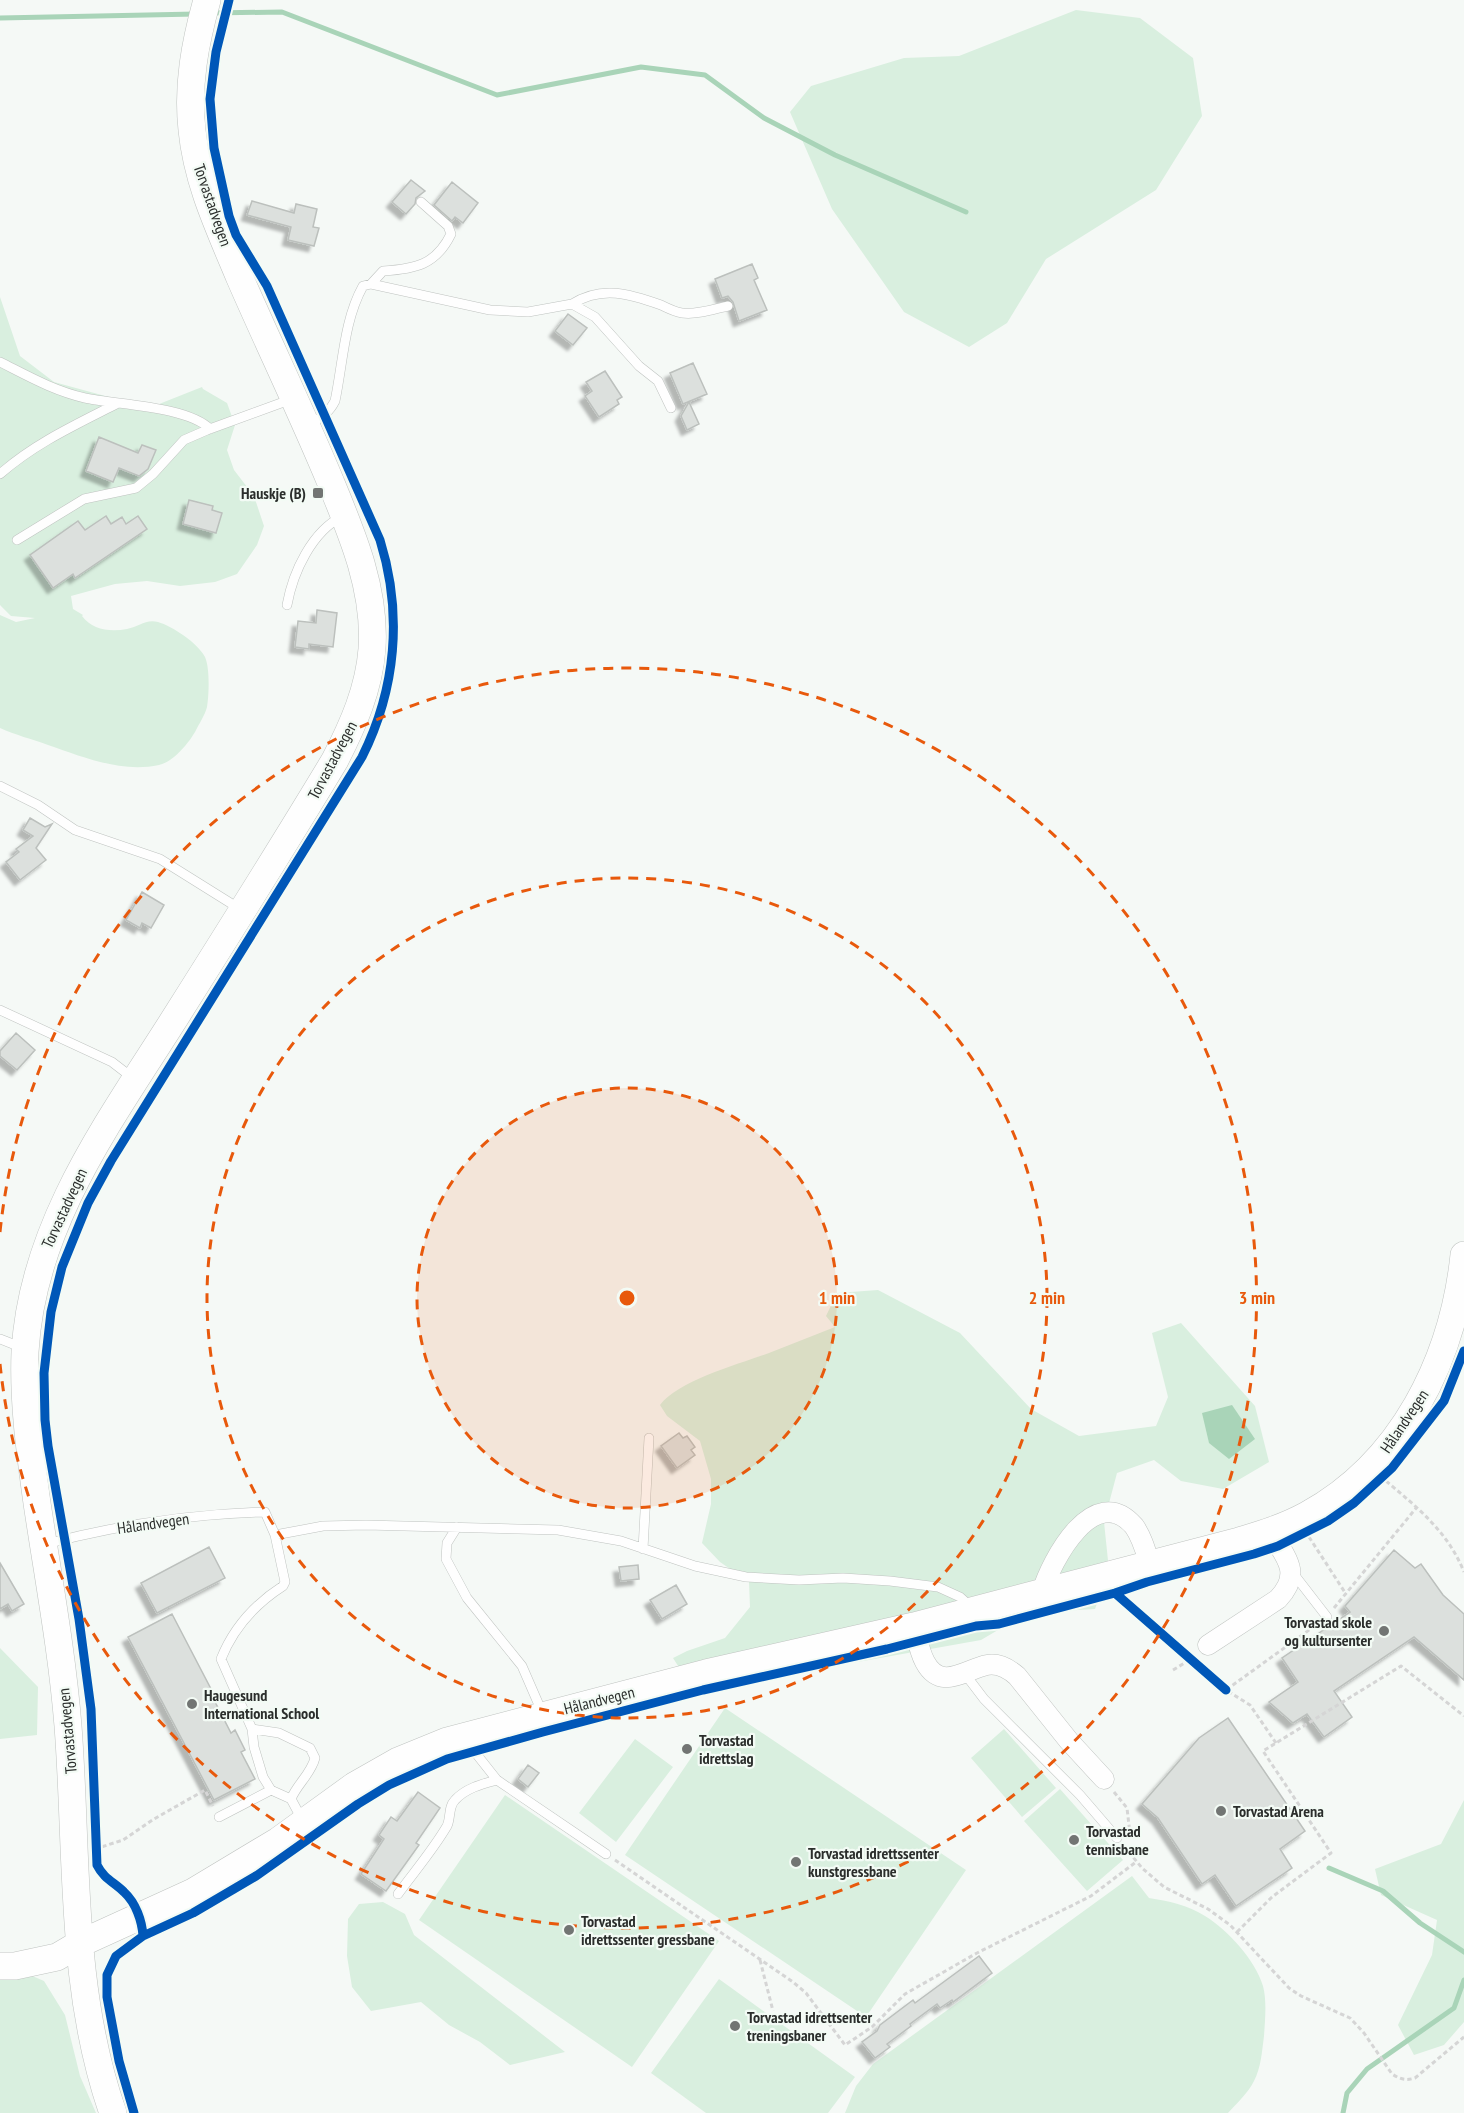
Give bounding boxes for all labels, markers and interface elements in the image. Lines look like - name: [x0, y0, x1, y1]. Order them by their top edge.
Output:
- street label: Torvastadvegen: [190, 161, 236, 249]
- place label: Hauskje (B): [241, 483, 306, 503]
- marker: Hauskje (B): [311, 486, 325, 500]
- street label: Torvastadvegen: [303, 717, 361, 803]
- street label: Torvastadvegen: [37, 1165, 91, 1251]
- text: 1 min: [819, 1286, 855, 1309]
- text: 2 min: [1029, 1286, 1065, 1309]
- text: 3 min: [1239, 1286, 1275, 1309]
- centre of rings: [617, 1288, 637, 1308]
- street label: Hålandvegen: [1375, 1385, 1433, 1457]
- street label: Hålandvegen: [116, 1508, 190, 1538]
- place label: Torvastad skole og kultursenter: [1284, 1612, 1372, 1650]
- marker: Torvastad skole og kultursenter: [1377, 1624, 1391, 1638]
- street label: Hålandvegen: [562, 1682, 636, 1718]
- place label: Haugesund International School: [204, 1685, 319, 1723]
- street label: Torvastadvegen: [53, 1687, 81, 1775]
- marker: Haugesund International School: [185, 1697, 199, 1711]
- place label: Torvastad idrettslag: [699, 1730, 754, 1768]
- marker: Torvastad idrettslag: [680, 1742, 694, 1756]
- place label: Torvastad Arena: [1233, 1801, 1324, 1821]
- marker: Torvastad Arena: [1214, 1804, 1228, 1818]
- place label: Torvastad tennisbane: [1086, 1821, 1149, 1859]
- marker: Torvastad tennisbane: [1067, 1833, 1081, 1847]
- place label: Torvastad idrettssenter kunstgressbane: [808, 1843, 939, 1881]
- marker: Torvastad idrettssenter kunstgressbane: [789, 1855, 803, 1869]
- place label: Torvastad idrettssenter gressbane: [581, 1911, 715, 1949]
- marker: Torvastad idrettssenter gressbane: [562, 1923, 576, 1937]
- place label: Torvastad idrettsenter treningsbaner: [747, 2007, 873, 2045]
- marker: Torvastad idrettsenter treningsbaner: [728, 2019, 742, 2033]

